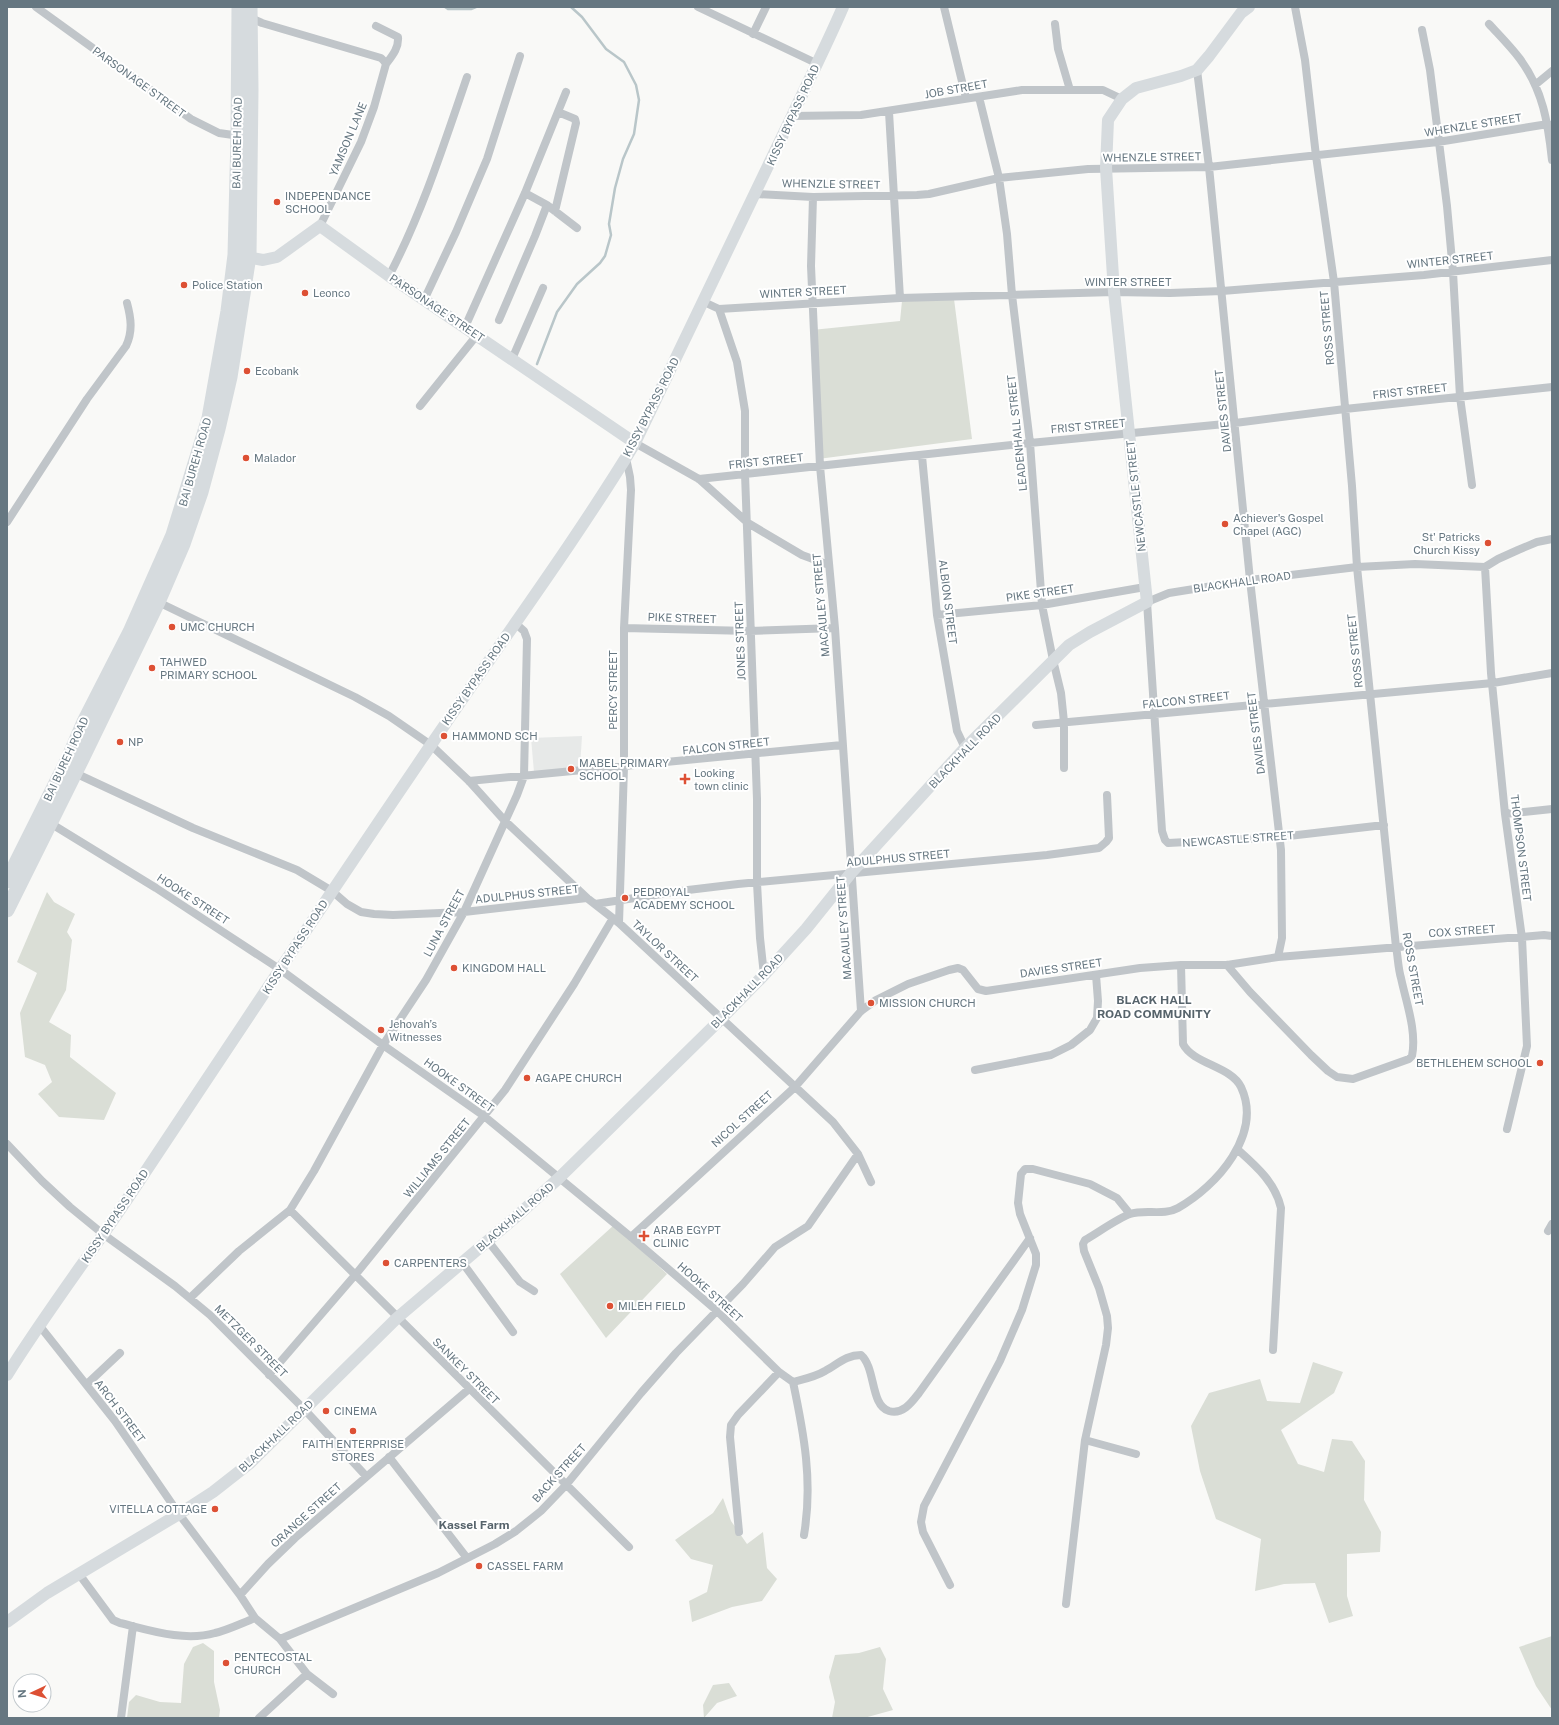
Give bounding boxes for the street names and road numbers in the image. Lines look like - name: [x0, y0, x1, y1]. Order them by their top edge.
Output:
- street label: PARSONAGE STREET: [90, 44, 188, 120]
- street label: KISSY BYPASS ROAD: [764, 62, 822, 167]
- street label: JOB STREET: [923, 77, 989, 100]
- street label: BAI BUREH ROAD: [230, 97, 244, 189]
- street label: YAMSON LANE: [327, 100, 369, 178]
- street label: WHENZLE STREET: [1423, 111, 1523, 139]
- street label: WHENZLE STREET: [1103, 150, 1202, 164]
- street label: WHENZLE STREET: [782, 177, 881, 191]
- street label: WINTER STREET: [1406, 249, 1494, 271]
- street label: PARSONAGE STREET: [387, 272, 487, 344]
- street label: WINTER STREET: [1084, 276, 1172, 288]
- street label: WINTER STREET: [759, 284, 847, 300]
- street label: ROSS STREET: [1318, 290, 1336, 366]
- street label: KISSY BYPASS ROAD: [621, 355, 681, 459]
- street label: DAVIES STREET: [1213, 369, 1233, 453]
- street label: LEADENHALL STREET: [1005, 374, 1029, 492]
- street label: FRIST STREET: [1372, 381, 1448, 401]
- street label: BAI BUREH ROAD: [177, 416, 214, 508]
- street label: FRIST STREET: [1050, 417, 1126, 435]
- street label: NEWCASTLE STREET: [1124, 439, 1148, 552]
- street label: FRIST STREET: [728, 451, 804, 471]
- street label: MACAULEY STREET: [810, 552, 832, 657]
- street label: ALBION STREET: [937, 559, 959, 646]
- street label: BLACKHALL ROAD: [1192, 569, 1292, 595]
- street label: PIKE STREET: [1005, 582, 1075, 604]
- street label: JONES STREET: [733, 601, 747, 681]
- street label: PIKE STREET: [647, 611, 717, 625]
- street label: ROSS STREET: [1345, 613, 1365, 689]
- street label: KISSY BYPASS ROAD: [440, 630, 513, 727]
- street label: PERCY STREET: [607, 650, 619, 730]
- street label: FALCON STREET: [1142, 689, 1231, 711]
- street label: DAVIES STREET: [1245, 691, 1267, 775]
- street label: BLACKHALL ROAD: [926, 711, 1004, 791]
- street label: BAI BUREH ROAD: [41, 714, 91, 803]
- street label: FALCON STREET: [682, 735, 771, 757]
- street label: THOMPSON STREET: [1508, 794, 1534, 903]
- street label: NEWCASTLE STREET: [1182, 829, 1295, 849]
- street label: ADULPHUS STREET: [846, 847, 951, 869]
- street label: HOOKE STREET: [155, 871, 232, 927]
- street label: MACAULEY STREET: [834, 875, 854, 980]
- street label: ADULPHUS STREET: [475, 883, 580, 905]
- street label: LUNA STREET: [421, 887, 467, 959]
- street label: KISSY BYPASS ROAD: [260, 897, 330, 996]
- street label: TAYLOR STREET: [630, 918, 701, 985]
- street label: COX STREET: [1428, 923, 1496, 939]
- street label: ROSS STREET: [1401, 931, 1425, 1007]
- street label: BLACKHALL ROAD: [708, 951, 786, 1031]
- street label: DAVIES STREET: [1019, 956, 1103, 980]
- street label: HOOKE STREET: [422, 1056, 497, 1115]
- street label: NICOL STREET: [709, 1088, 775, 1149]
- street label: WILLIAMS STREET: [401, 1116, 473, 1200]
- street label: KISSY BYPASS ROAD: [79, 1167, 151, 1265]
- street label: BLACKHALL ROAD: [474, 1180, 556, 1254]
- street label: HOOKE STREET: [675, 1260, 745, 1325]
- street label: METZGER STREET: [212, 1302, 290, 1380]
- street label: SANKEY STREET: [430, 1335, 502, 1407]
- street label: ARCH STREET: [93, 1377, 148, 1445]
- street label: BLACKHALL ROAD: [236, 1397, 316, 1475]
- street label: BACK STREET: [530, 1441, 589, 1505]
- street label: ORANGE STREET: [268, 1480, 344, 1550]

